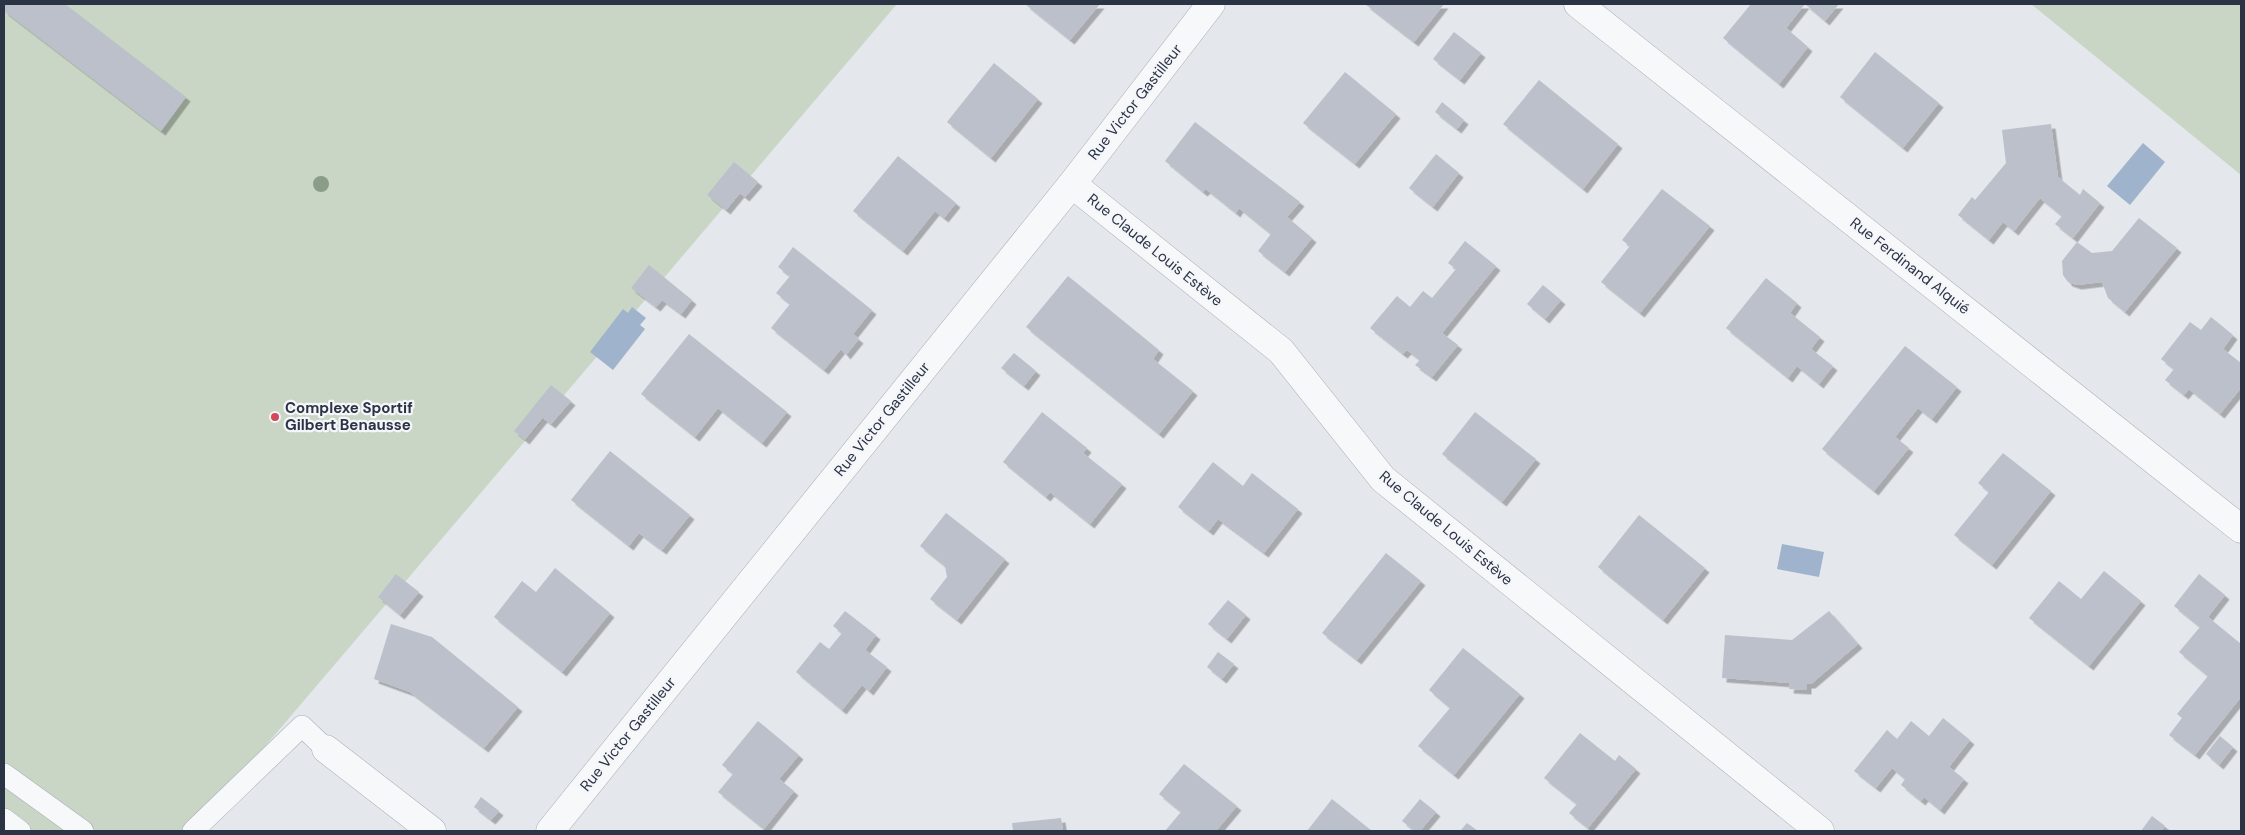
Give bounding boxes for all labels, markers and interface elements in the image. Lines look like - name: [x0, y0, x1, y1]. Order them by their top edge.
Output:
- street label: Rue Victor Gastilleur: [1083, 40, 1187, 164]
- street label: Rue Claude Louis Estève: [1083, 189, 1227, 311]
- street label: Rue Ferdinand Alquié: [1846, 213, 1974, 319]
- street label: Rue Victor Gastilleur: [830, 357, 935, 480]
- place label: Complexe Sportif Gilbert Benausse: [285, 398, 413, 435]
- marker: Complexe Sportif Gilbert Benausse: [269, 411, 281, 423]
- street label: Rue Claude Louis Estève: [1375, 466, 1517, 590]
- street label: Rue Victor Gastilleur: [576, 672, 681, 795]

